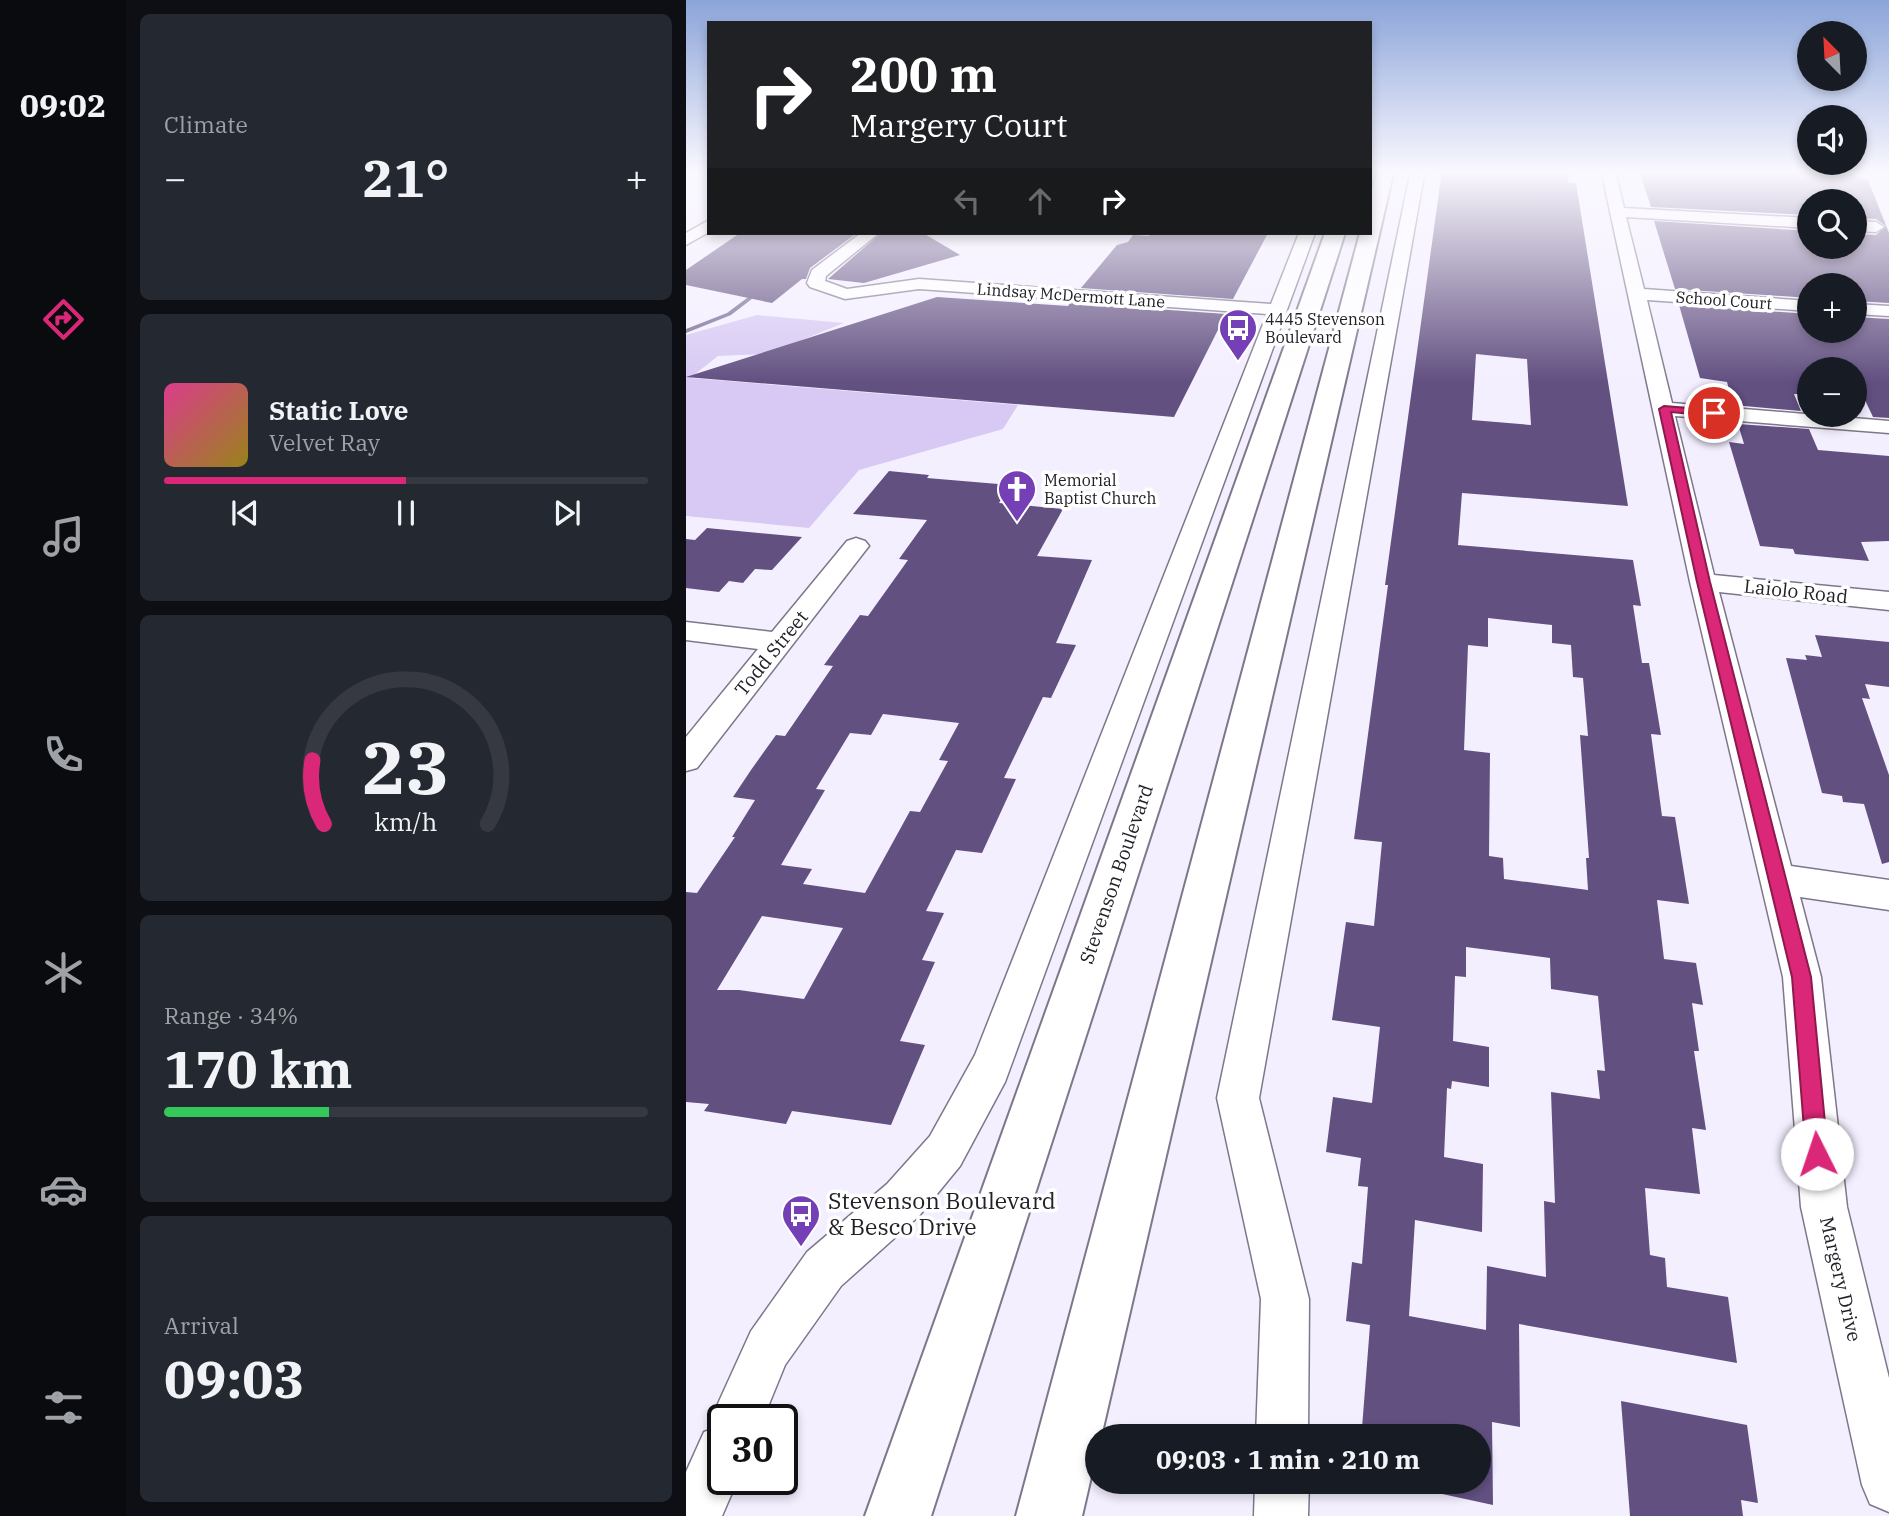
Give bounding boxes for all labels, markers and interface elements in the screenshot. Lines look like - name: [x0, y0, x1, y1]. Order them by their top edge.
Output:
- north arrow: [1797, 21, 1867, 91]
- map controls: [1797, 21, 1867, 427]
- text: 200 m: [850, 42, 997, 105]
- icon: right: [735, 49, 826, 140]
- text: 09:02: [20, 84, 106, 126]
- text: Margery Court: [850, 104, 1068, 146]
- button: sound: [1797, 105, 1867, 175]
- text: Climate: [164, 109, 248, 139]
- text: 21°: [363, 144, 449, 211]
- text: −: [164, 153, 187, 202]
- text: +: [625, 153, 648, 202]
- icon: left: [948, 182, 986, 220]
- icon: ahead: [1021, 182, 1059, 220]
- icon: right: [1094, 182, 1132, 220]
- button: search: [1797, 189, 1867, 259]
- button: +: [1797, 273, 1867, 343]
- street label: Lindsay McDermott Lane: [976, 278, 1166, 312]
- street label: School Court: [1675, 287, 1773, 313]
- icon: directions: [39, 295, 88, 344]
- bus stop icon: 4445 Stevenson Boulevard: [1217, 307, 1259, 362]
- place label: 4445 Stevenson Boulevard: [1265, 309, 1385, 347]
- button: −: [1797, 357, 1867, 427]
- pin: [1684, 383, 1744, 443]
- text: Static Love: [269, 393, 408, 427]
- icon: arrive: [1695, 394, 1733, 432]
- text: Velvet Ray: [269, 427, 380, 457]
- church icon: Memorial Baptist Church: [996, 468, 1038, 523]
- place label: Memorial Baptist Church: [1044, 470, 1157, 508]
- icon: previous: [226, 494, 264, 532]
- icon: pause: [387, 494, 425, 532]
- icon: next: [548, 494, 586, 532]
- icon: music: [39, 512, 88, 561]
- street label: Laiolo Road: [1743, 574, 1849, 608]
- street label: Todd Street: [729, 605, 813, 701]
- text: 23: [362, 719, 450, 814]
- icon: phone: [39, 730, 88, 779]
- street label: Stevenson Boulevard: [1074, 781, 1158, 967]
- text: km/h: [374, 805, 438, 838]
- icon: climate: [39, 948, 88, 997]
- text: Range · 34%: [164, 1000, 298, 1030]
- text: 170 km: [164, 1035, 353, 1102]
- position arrow: [1780, 1117, 1854, 1191]
- icon: car: [39, 1165, 88, 1214]
- place label: Stevenson Boulevard & Besco Drive: [828, 1185, 1056, 1241]
- bus stop icon: Stevenson Boulevard & Besco Drive: [780, 1193, 822, 1248]
- street label: Margery Drive: [1815, 1214, 1867, 1344]
- text: Arrival: [164, 1310, 239, 1340]
- text: 09:03: [164, 1345, 305, 1412]
- icon: filters: [39, 1383, 88, 1432]
- speed limit sign: 30: [707, 1404, 798, 1495]
- text: 09:03 · 1 min · 210 m: [1156, 1442, 1420, 1476]

